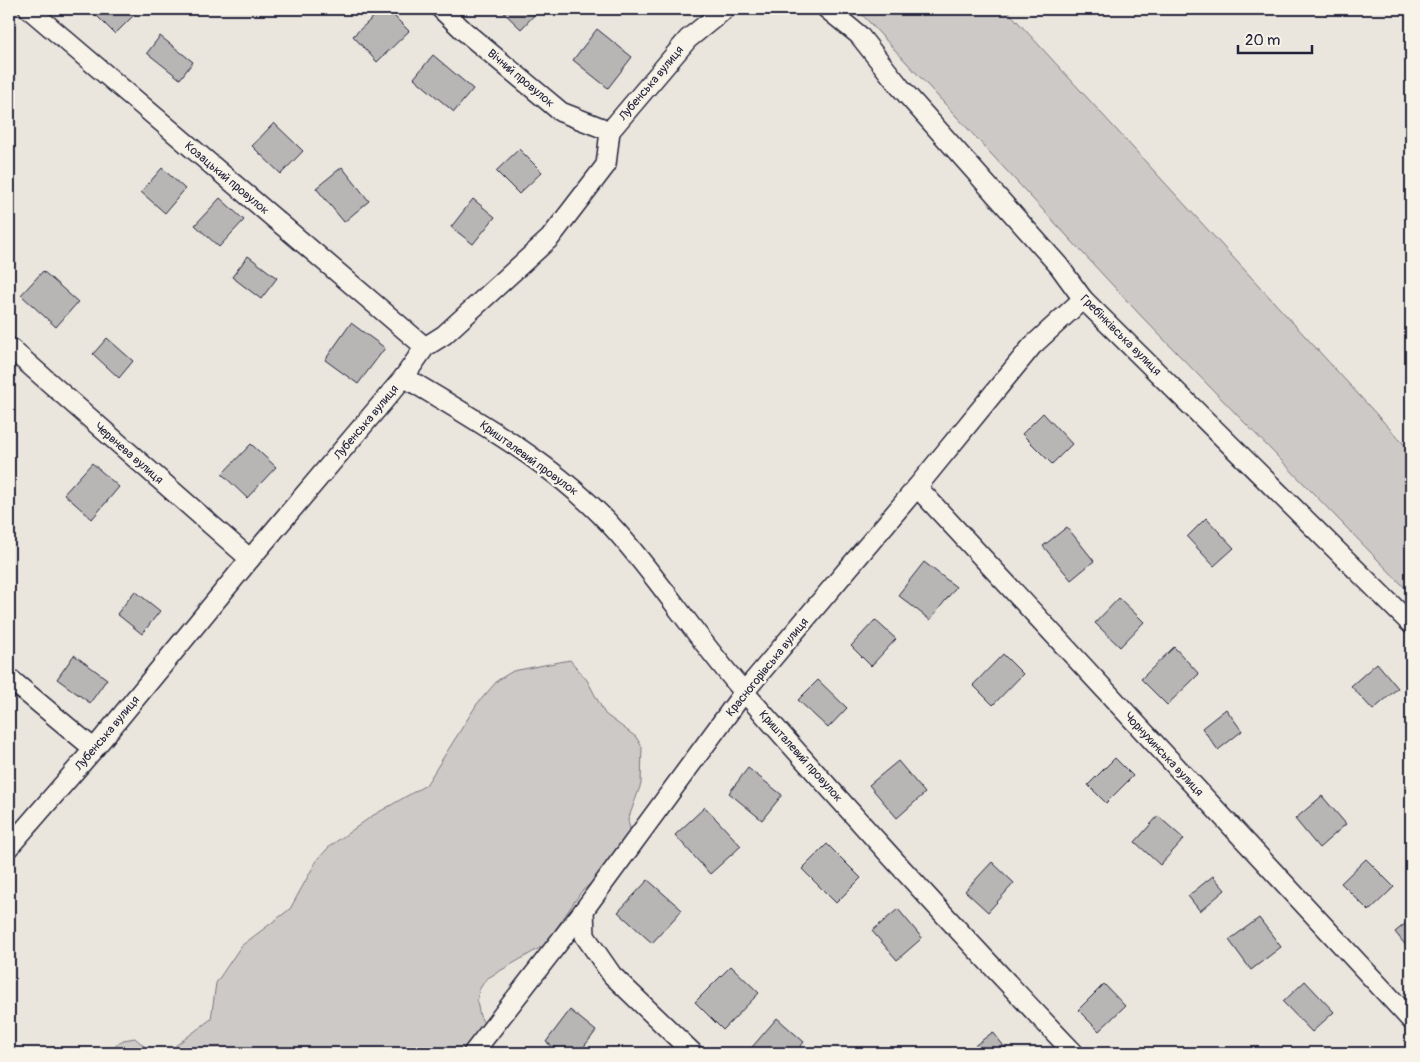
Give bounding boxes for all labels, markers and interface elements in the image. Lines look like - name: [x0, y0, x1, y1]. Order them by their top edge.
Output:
- scale bar: [1238, 22, 1311, 54]
- text: 20 m: [1245, 31, 1280, 50]
- street label: Лубенська вулиця: [615, 43, 687, 125]
- street label: Вічний провулок: [484, 46, 557, 111]
- street label: Козацький провулок: [181, 139, 272, 218]
- street label: Гребінківська вулиця: [1077, 292, 1165, 379]
- street label: Лубенська вулиця: [330, 382, 402, 464]
- street label: Кришталевий провулок: [477, 418, 581, 499]
- street label: Червнева вулиця: [91, 419, 167, 488]
- street label: Красногорівська вулиця: [723, 615, 812, 720]
- street label: Лубенська вулиця: [71, 693, 143, 775]
- street label: Кришталевий провулок: [756, 707, 846, 805]
- street label: Чорнухинська вулиця: [1121, 709, 1207, 800]

